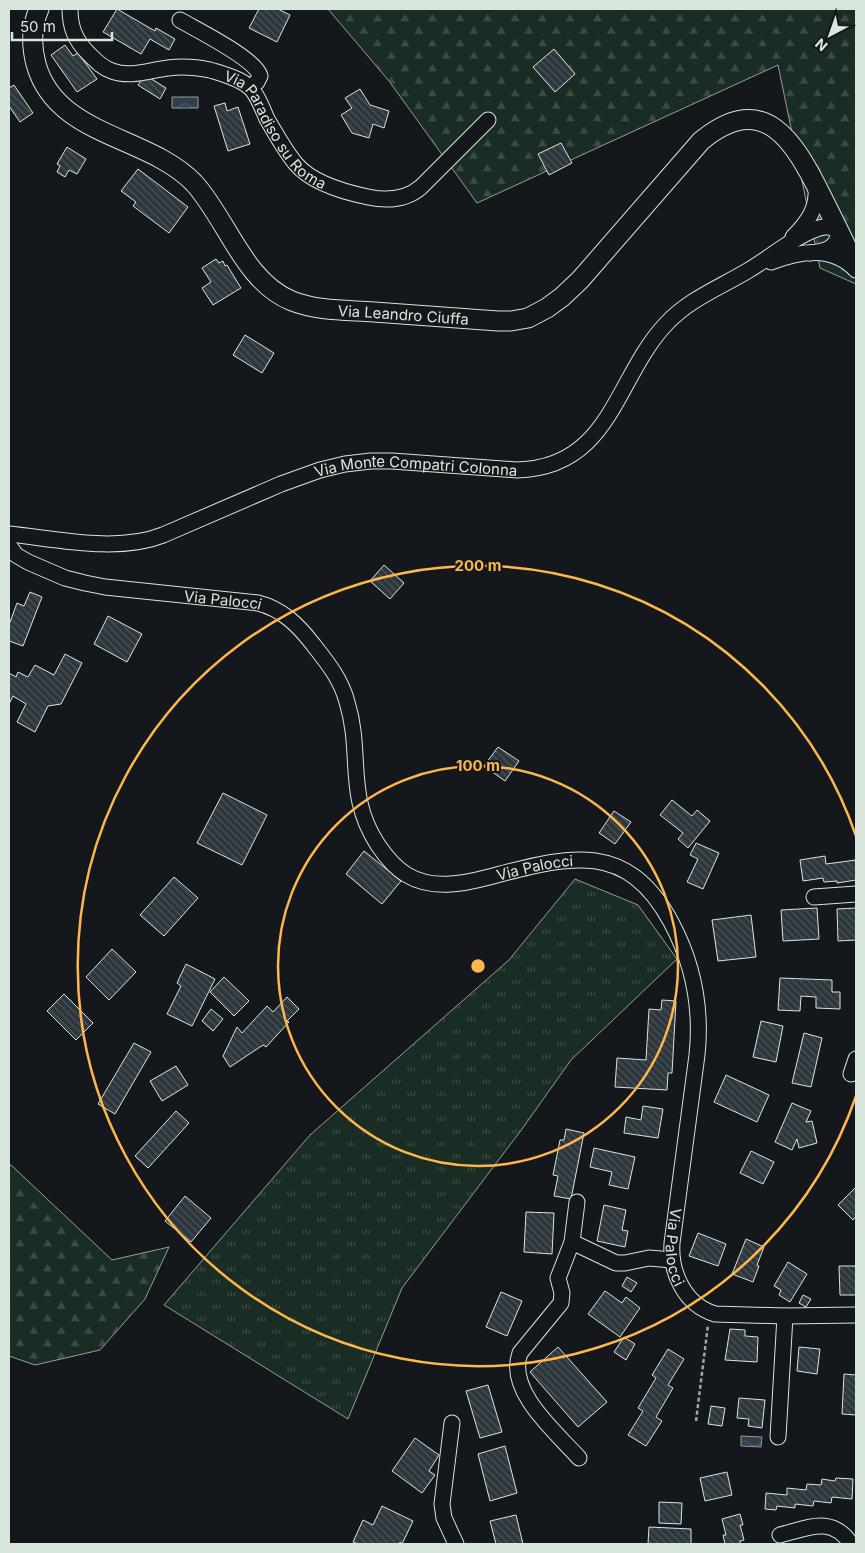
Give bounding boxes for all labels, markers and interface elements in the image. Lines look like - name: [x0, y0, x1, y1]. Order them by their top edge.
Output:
- scale bar: [12, 10, 112, 42]
- north arrow: [805, 10, 855, 60]
- text: 50 m: [20, 17, 56, 36]
- text: N: [812, 35, 831, 55]
- street label: Via Paradiso su Roma: [222, 66, 329, 193]
- street label: Via Leandro Ciuffa: [337, 300, 470, 328]
- street label: Via Monte Compatri Colonna: [311, 451, 518, 481]
- text: 200 m: [455, 556, 501, 575]
- street label: Via Palocci: [183, 586, 264, 613]
- text: 100 m: [456, 756, 500, 775]
- street label: Via Palocci: [494, 851, 574, 884]
- centre of rings: [469, 957, 487, 975]
- street label: Via Palocci: [662, 1207, 689, 1289]

